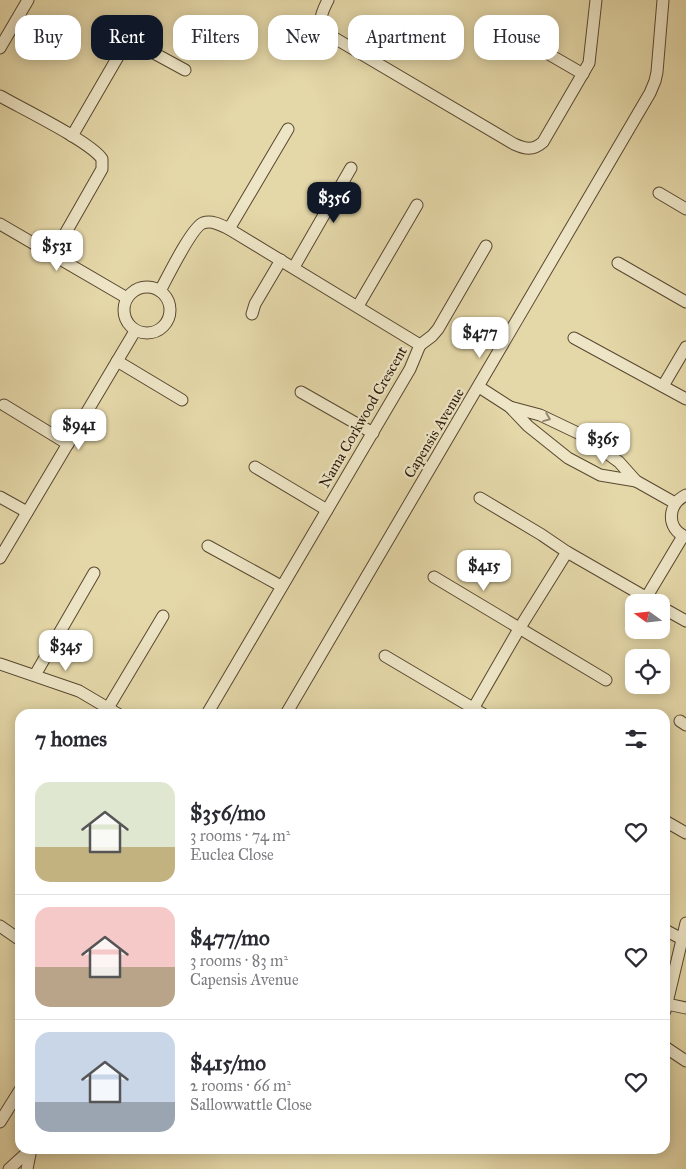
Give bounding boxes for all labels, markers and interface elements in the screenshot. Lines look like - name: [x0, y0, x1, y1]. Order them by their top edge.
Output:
- chip: Buy: [15, 15, 81, 60]
- chip: Rent: [91, 15, 163, 60]
- chip: Filters: [173, 15, 258, 60]
- chip: New: [268, 15, 338, 60]
- chip: Apartment: [348, 15, 464, 60]
- chip: House: [474, 15, 559, 60]
- pin: $356: [304, 182, 364, 224]
- text: $356: [318, 188, 350, 207]
- pin: $531: [27, 230, 87, 272]
- text: $531: [42, 236, 72, 255]
- pin: $477: [450, 316, 510, 359]
- text: $477: [463, 323, 497, 342]
- street label: Nama Corkwood Crescent: [315, 342, 411, 491]
- street label: Capensis Avenue: [400, 385, 468, 481]
- pin: $941: [49, 408, 109, 451]
- one-way arrow: [542, 411, 551, 422]
- text: $941: [62, 415, 96, 434]
- pin: $365: [573, 422, 633, 465]
- text: $365: [587, 429, 619, 448]
- pin: $415: [454, 550, 514, 592]
- text: $415: [468, 556, 500, 575]
- north arrow: [625, 594, 670, 639]
- map controls: [625, 594, 670, 694]
- pin: $345: [36, 630, 96, 672]
- text: $345: [50, 636, 82, 655]
- button: locate: [625, 649, 670, 694]
- icon: filters: [622, 725, 650, 753]
- text: 7 homes: [35, 726, 107, 752]
- text: $356/mo: [190, 800, 266, 826]
- icon: home: [75, 802, 135, 862]
- icon: heart: [622, 818, 650, 846]
- text: 3 rooms · 74 m²: [190, 826, 290, 845]
- text: Euclea Close: [190, 845, 274, 864]
- text: $477/mo: [190, 925, 270, 951]
- icon: home: [75, 927, 135, 987]
- icon: heart: [622, 943, 650, 971]
- text: 3 rooms · 83 m²: [190, 951, 288, 970]
- text: Capensis Avenue: [190, 970, 299, 989]
- text: $415/mo: [190, 1050, 266, 1076]
- icon: home: [75, 1052, 135, 1112]
- icon: heart: [622, 1068, 650, 1096]
- text: 2 rooms · 66 m²: [190, 1076, 291, 1095]
- text: Sallowwattle Close: [190, 1095, 312, 1114]

